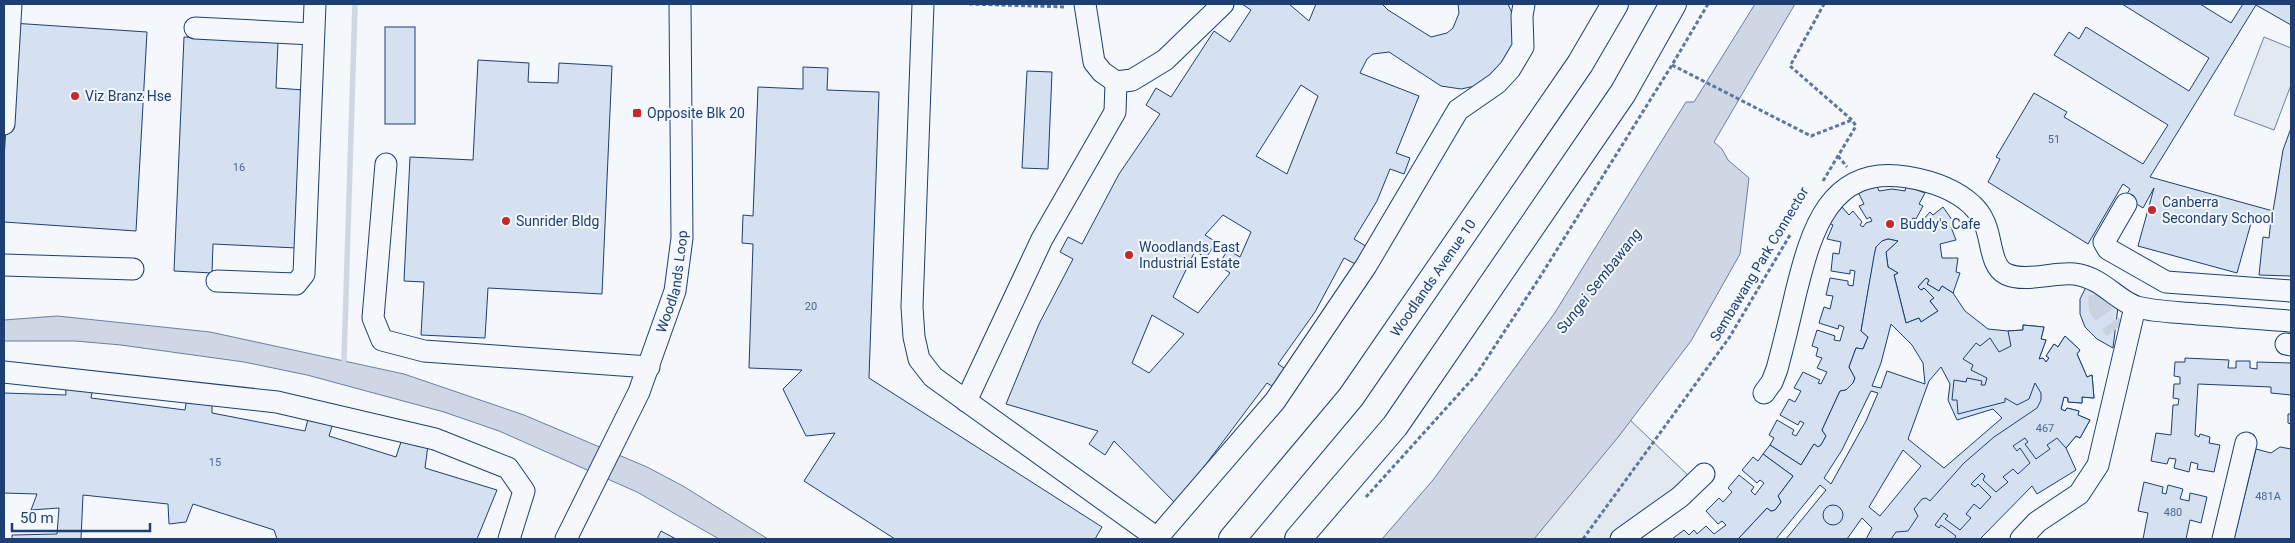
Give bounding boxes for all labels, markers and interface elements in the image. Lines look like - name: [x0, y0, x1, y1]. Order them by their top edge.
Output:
- place label: Viz Branz Hse: [85, 88, 171, 104]
- marker: Viz Branz Hse: [69, 90, 81, 102]
- place label: Opposite Blk 20: [647, 105, 745, 121]
- marker: Opposite Blk 20: [631, 107, 643, 119]
- house number: 51: [2048, 133, 2060, 146]
- house number: 16: [233, 161, 245, 174]
- street label: Sembawang Park Connector: [1707, 184, 1812, 344]
- place label: Canberra Secondary School: [2162, 194, 2274, 226]
- marker: Canberra Secondary School: [2146, 204, 2158, 216]
- place label: Sunrider Bldg: [516, 213, 599, 229]
- marker: Sunrider Bldg: [500, 215, 512, 227]
- street label: Woodlands Avenue 10: [1387, 216, 1479, 339]
- place label: Buddy's Cafe: [1900, 216, 1980, 232]
- marker: Buddy's Cafe: [1884, 218, 1896, 230]
- water label: Sungei Sembawang: [1552, 225, 1646, 337]
- street label: Woodlands Loop: [653, 230, 690, 335]
- place label: Woodlands East Industrial Estate: [1139, 239, 1240, 271]
- marker: Woodlands East Industrial Estate: [1123, 249, 1135, 261]
- house number: 20: [805, 300, 817, 313]
- house number: 467: [2036, 422, 2054, 435]
- house number: 15: [209, 456, 221, 469]
- house number: 481A: [2255, 490, 2282, 503]
- scale bar: [12, 500, 150, 532]
- house number: 480: [2164, 506, 2182, 519]
- text: 50 m: [20, 509, 54, 527]

